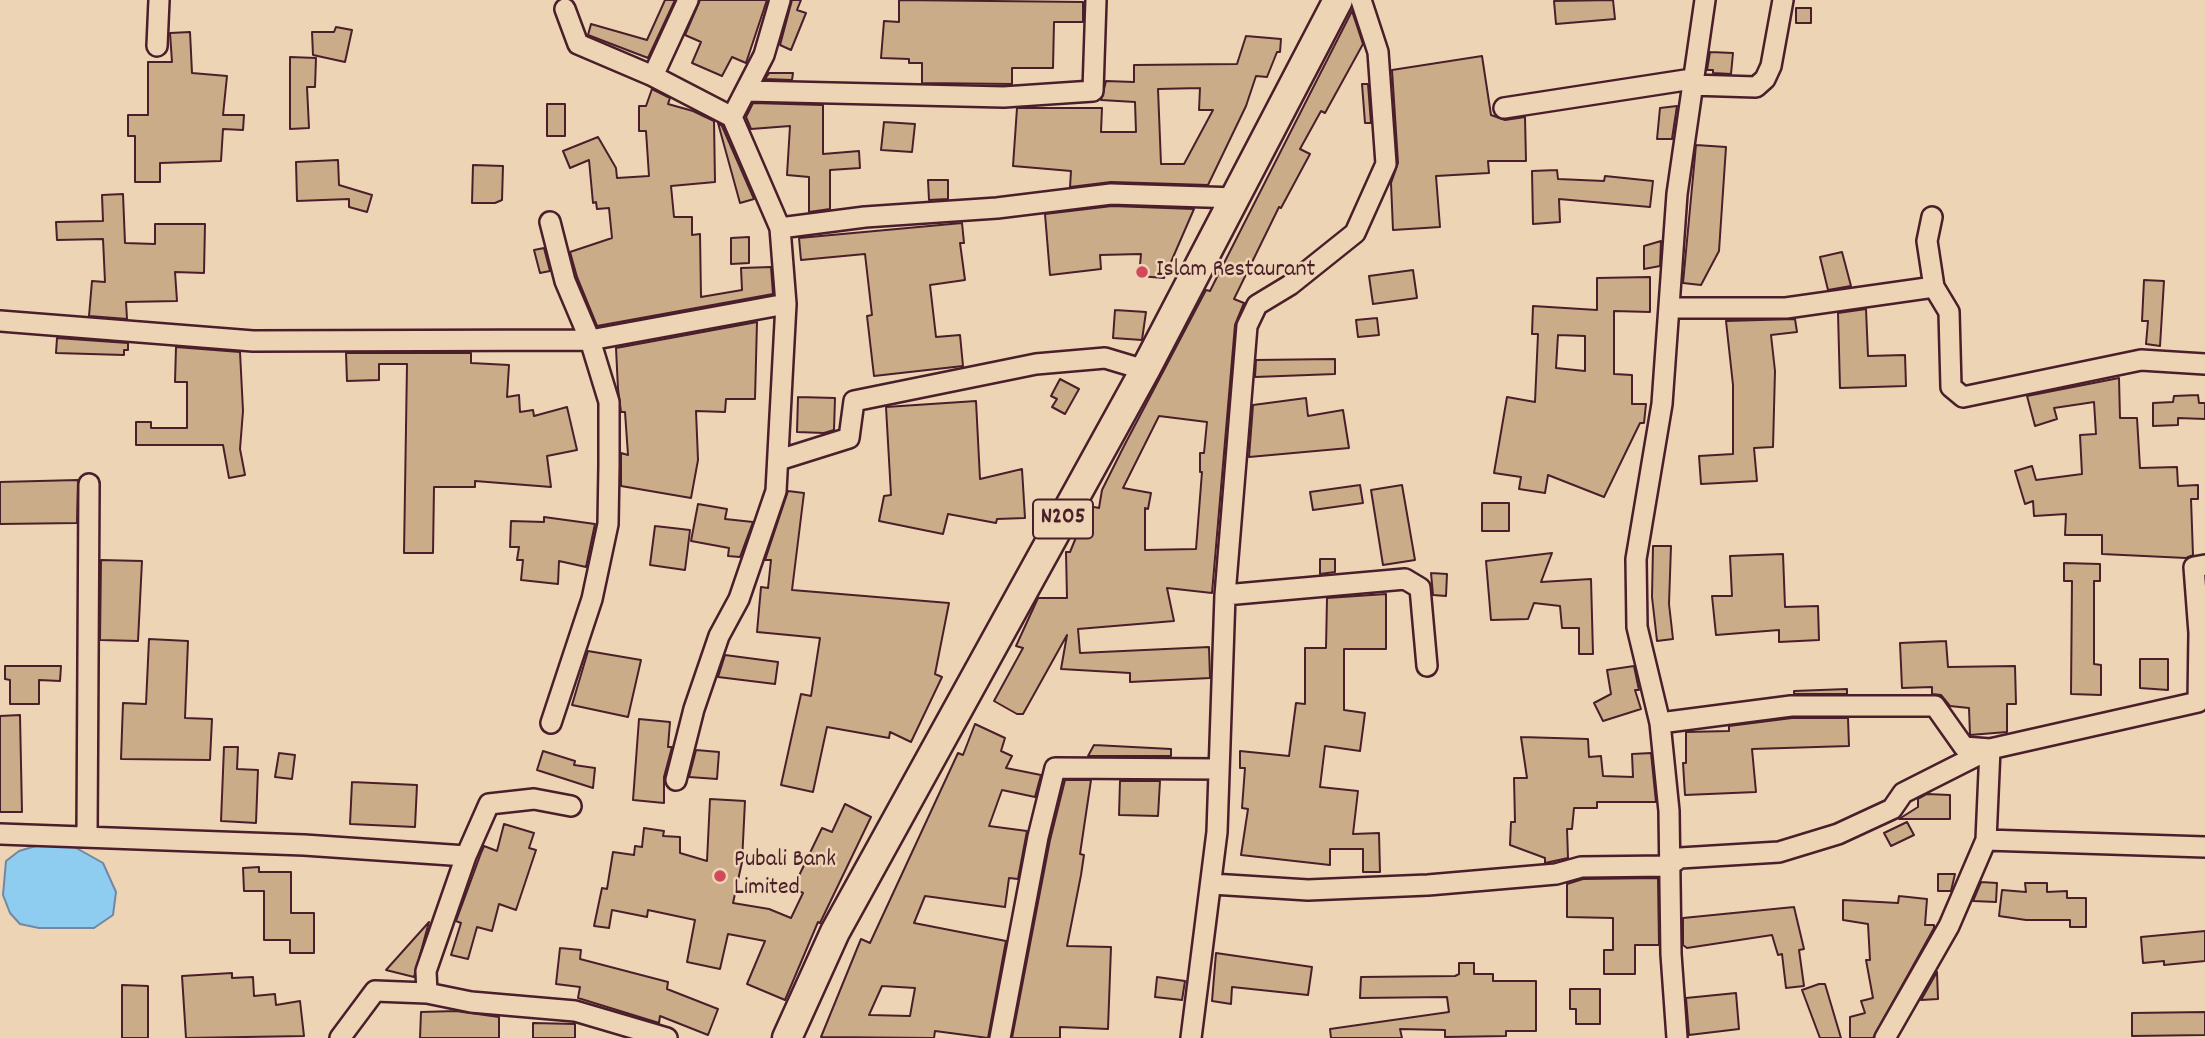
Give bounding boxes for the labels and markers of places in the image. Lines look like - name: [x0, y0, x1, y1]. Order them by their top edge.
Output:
- place label: Islam Restaurant: [1156, 258, 1315, 286]
- marker: Islam Restaurant: [1134, 264, 1150, 280]
- place label: Pubali Bank Limited: [734, 848, 836, 904]
- marker: Pubali Bank Limited: [712, 868, 728, 884]

